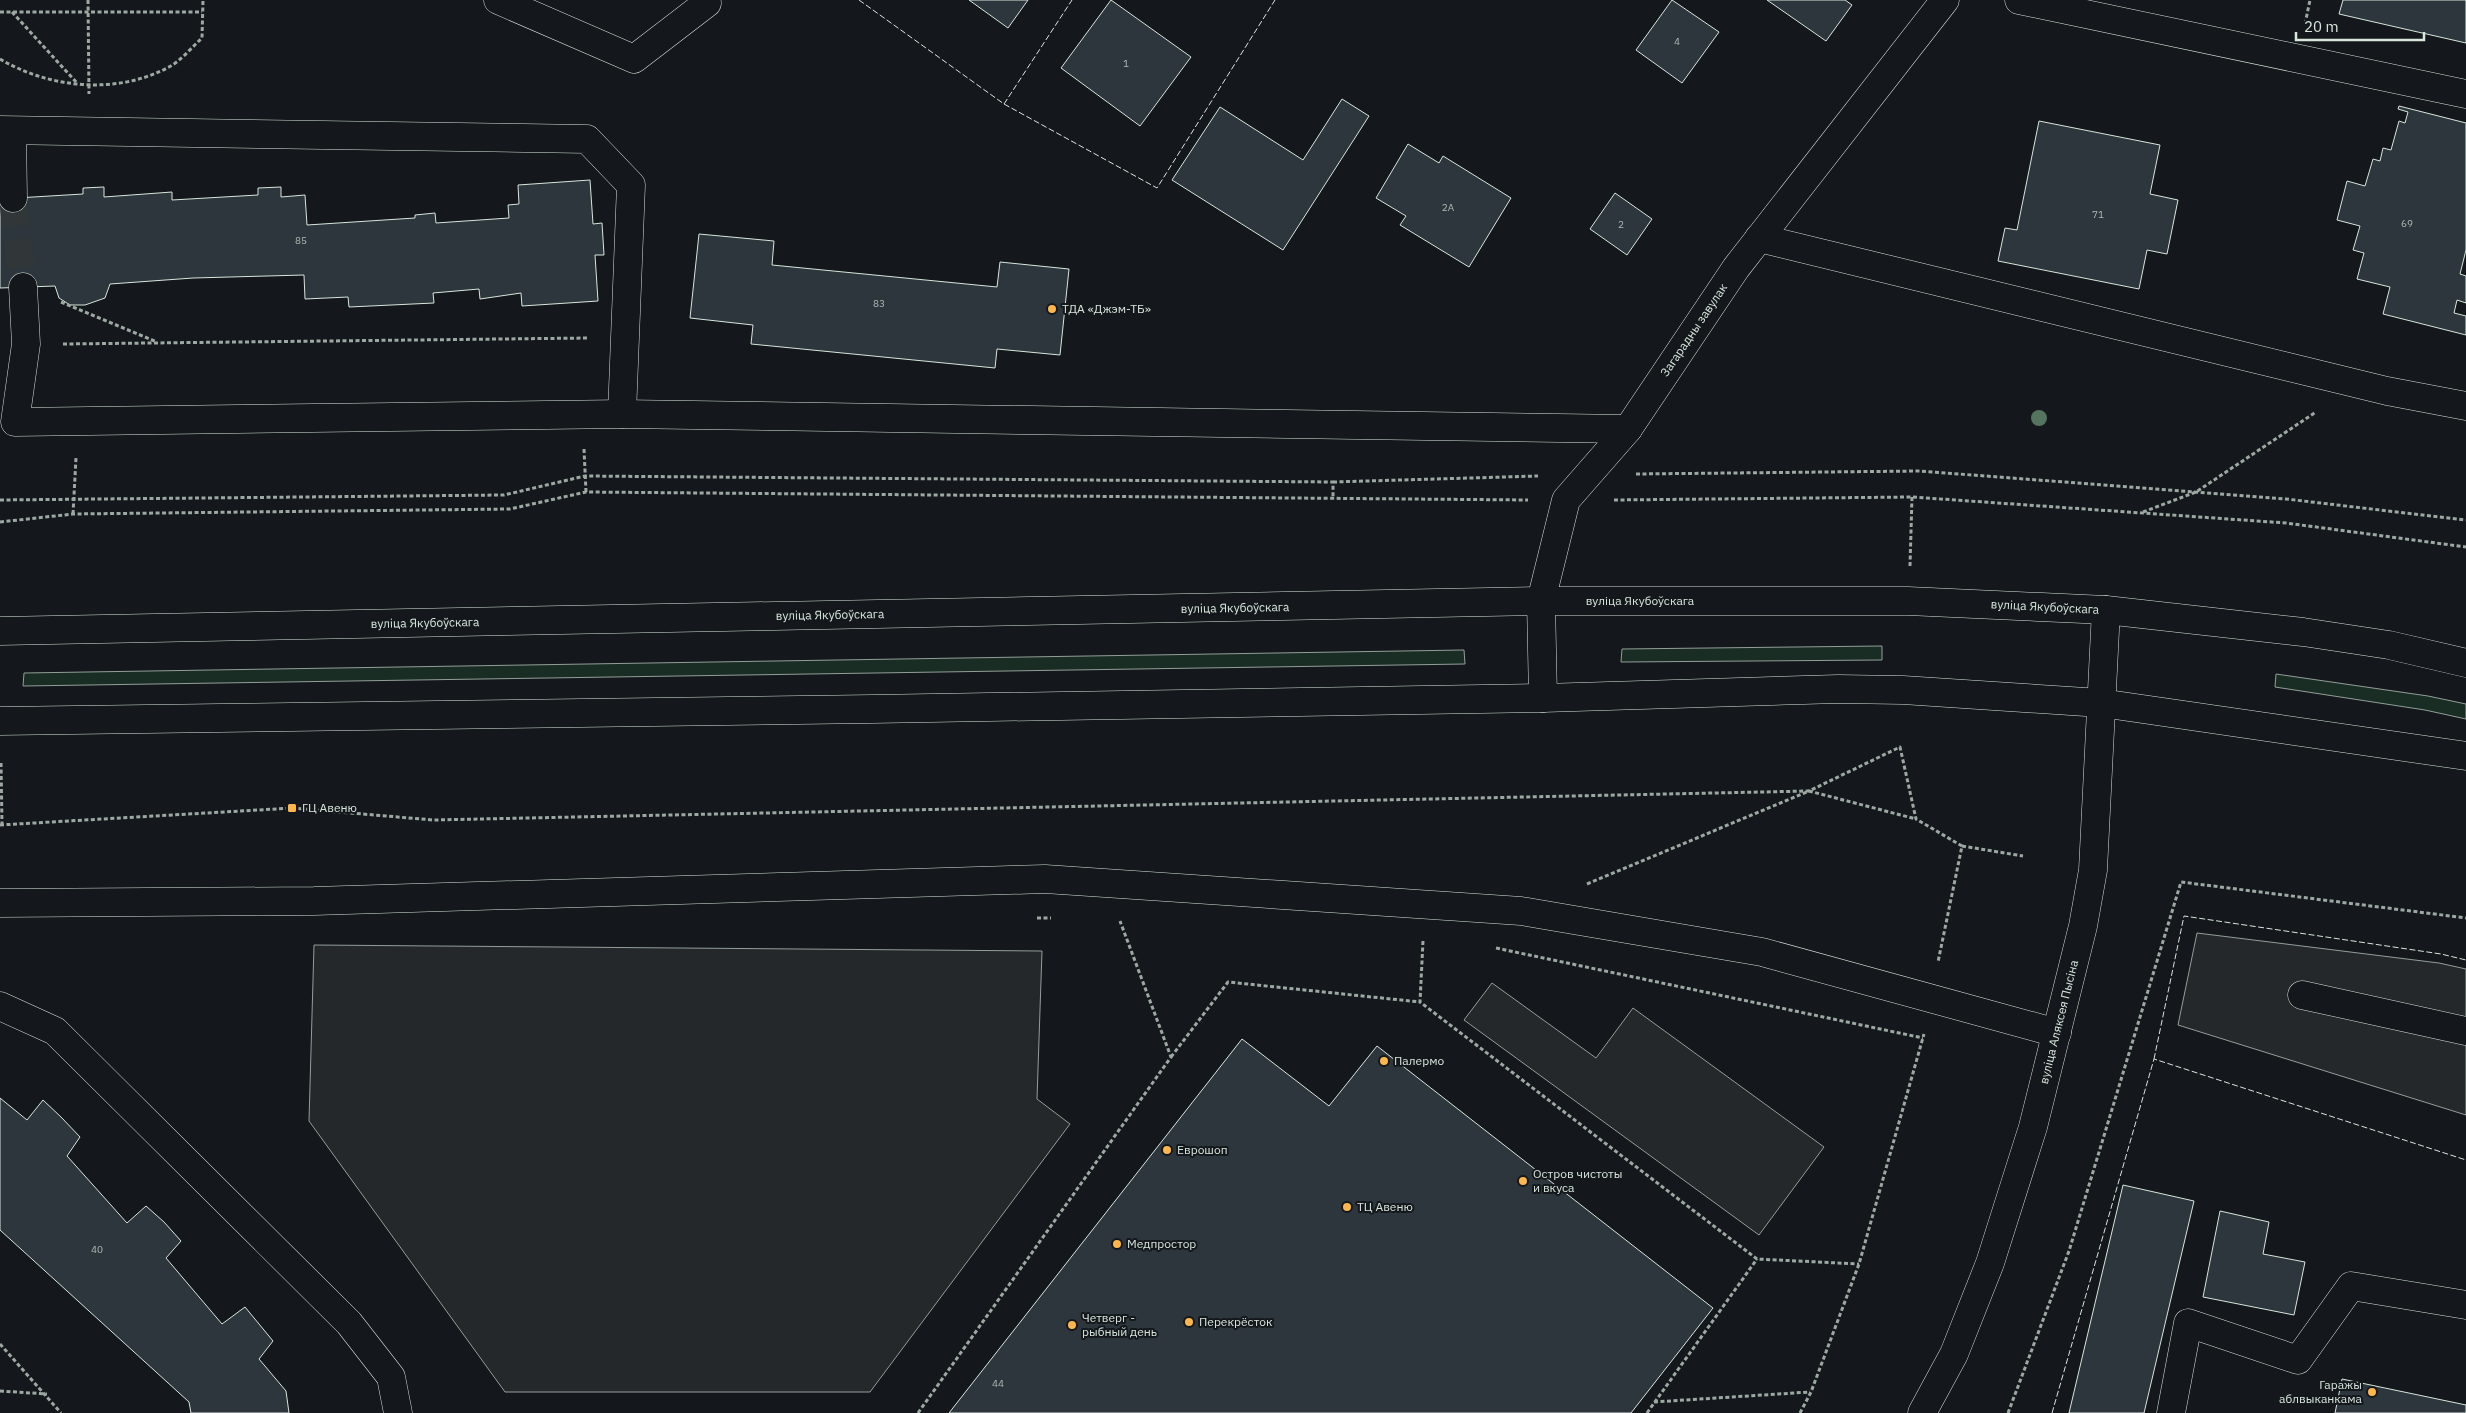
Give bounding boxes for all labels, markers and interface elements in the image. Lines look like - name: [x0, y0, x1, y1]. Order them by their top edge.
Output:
- scale bar: [2296, 10, 2424, 42]
- text: 20 m: [2304, 17, 2339, 36]
- house number: 4: [1674, 35, 1680, 48]
- house number: 1: [1123, 57, 1129, 70]
- house number: 2А: [1442, 201, 1455, 214]
- house number: 71: [2092, 208, 2104, 221]
- house number: 69: [2401, 217, 2413, 230]
- house number: 2: [1618, 218, 1624, 231]
- house number: 85: [295, 234, 307, 247]
- street label: Загарадны завулак: [1657, 280, 1730, 379]
- house number: 83: [873, 297, 885, 310]
- place label: ТДА «Джэм-ТБ»: [1062, 301, 1151, 316]
- marker: ТДА «Джэм-ТБ»: [1046, 303, 1058, 315]
- street label: вуліца Якубоўскага: [1586, 593, 1695, 608]
- street label: вуліца Якубоўскага: [1990, 596, 2100, 617]
- street label: вуліца Якубоўскага: [1181, 599, 1290, 616]
- street label: вуліца Якубоўскага: [776, 606, 885, 623]
- street label: вуліца Якубоўскага: [371, 614, 480, 631]
- place label: ГЦ Авеню: [302, 800, 357, 815]
- marker: ГЦ Авеню: [286, 802, 298, 814]
- street label: вуліца Аляксея Пысіна: [2036, 958, 2081, 1086]
- place label: Палермо: [1394, 1053, 1445, 1068]
- marker: Палермо: [1378, 1055, 1390, 1067]
- place label: Еврошоп: [1177, 1142, 1228, 1157]
- marker: Еврошоп: [1161, 1144, 1173, 1156]
- place label: Остров чистоты и вкуса: [1533, 1166, 1622, 1195]
- marker: Остров чистоты и вкуса: [1517, 1175, 1529, 1187]
- place label: ТЦ Авеню: [1357, 1199, 1413, 1214]
- marker: ТЦ Авеню: [1341, 1201, 1353, 1213]
- place label: Медпростор: [1127, 1236, 1196, 1251]
- marker: Медпростор: [1111, 1238, 1123, 1250]
- house number: 40: [91, 1243, 103, 1256]
- place label: Четверг - рыбный день: [1082, 1310, 1157, 1339]
- place label: Перекрёсток: [1199, 1314, 1273, 1329]
- marker: Перекрёсток: [1183, 1316, 1195, 1328]
- marker: Четверг - рыбный день: [1066, 1319, 1078, 1331]
- house number: 44: [992, 1377, 1004, 1390]
- place label: Гаражы аблвыканкама: [2279, 1377, 2363, 1406]
- marker: Гаражы аблвыканкама: [2366, 1386, 2378, 1398]

